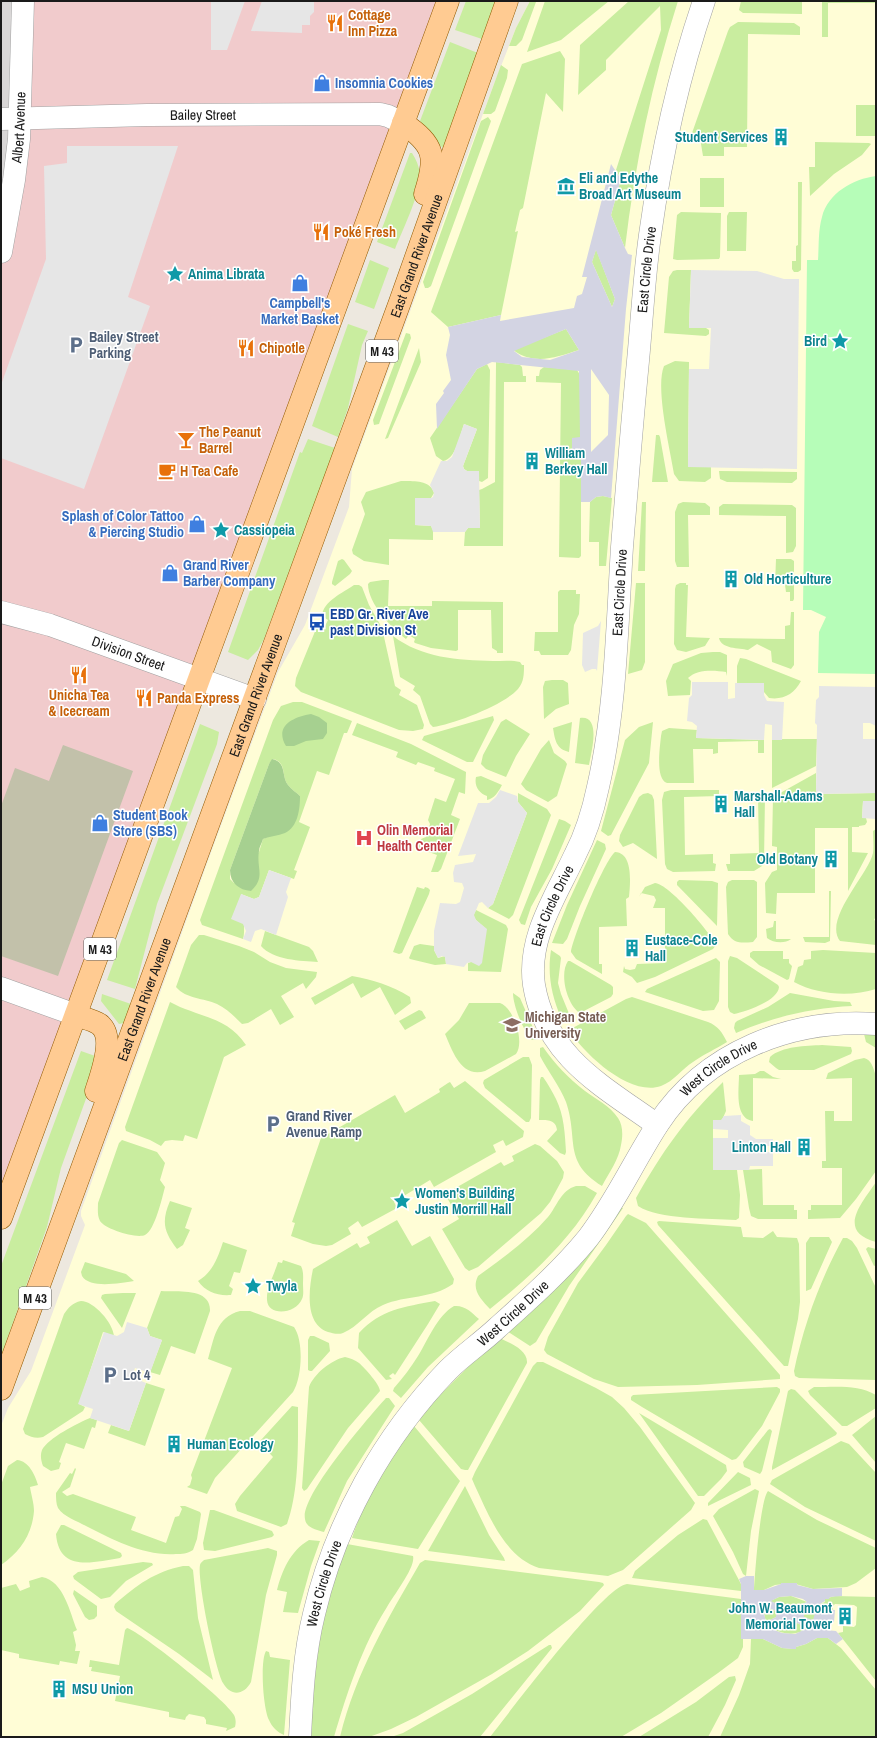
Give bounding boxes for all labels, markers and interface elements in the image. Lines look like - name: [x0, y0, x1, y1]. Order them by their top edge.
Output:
- place label: Cottage Inn Pizza: [348, 6, 398, 40]
- restaurant icon: Cottage Inn Pizza: [325, 13, 345, 33]
- shop icon: Insomnia Cookies: [312, 73, 332, 93]
- place label: Insomnia Cookies: [335, 74, 433, 92]
- street label: Albert Avenue: [7, 92, 29, 165]
- street label: Bailey Street: [170, 106, 236, 124]
- building icon: Student Services: [771, 127, 791, 147]
- place label: Student Services: [675, 128, 768, 146]
- place label: Eli and Edythe Broad Art Museum: [579, 169, 681, 203]
- museum icon: Eli and Edythe Broad Art Museum: [556, 176, 576, 196]
- street label: East Grand River Avenue: [386, 191, 447, 320]
- restaurant icon: Poké Fresh: [311, 222, 331, 242]
- place label: Poké Fresh: [334, 223, 396, 241]
- street label: East Circle Drive: [633, 225, 660, 314]
- place icon: Anima Librata: [165, 264, 185, 284]
- place label: Anima Librata: [188, 265, 265, 283]
- shop icon: Campbell's Market Basket: [290, 273, 310, 293]
- place label: Campbell's Market Basket: [261, 294, 339, 328]
- place label: Bailey Street Parking: [89, 328, 159, 362]
- place icon: Bird: [830, 331, 850, 351]
- place label: Bird: [804, 332, 827, 350]
- parking icon: Bailey Street Parking: [66, 335, 86, 355]
- restaurant icon: Chipotle: [236, 338, 256, 358]
- place label: Chipotle: [259, 339, 305, 357]
- road number: M 43: [366, 340, 398, 362]
- place label: The Peanut Barrel: [199, 423, 261, 457]
- bar icon: The Peanut Barrel: [176, 430, 196, 450]
- place label: William Berkey Hall: [545, 444, 608, 478]
- building icon: William Berkey Hall: [522, 451, 542, 471]
- cafe icon: H Tea Cafe: [157, 461, 177, 481]
- place label: H Tea Cafe: [180, 462, 239, 480]
- place label: Splash of Color Tattoo & Piercing Studio: [62, 507, 184, 541]
- shop icon: Splash of Color Tattoo & Piercing Studio: [187, 514, 207, 534]
- place icon: Cassiopeia: [211, 520, 231, 540]
- place label: Cassiopeia: [234, 521, 295, 539]
- street label: East Circle Drive: [608, 549, 631, 636]
- place label: Grand River Barber Company: [183, 556, 276, 590]
- shop icon: Grand River Barber Company: [160, 563, 180, 583]
- building icon: Old Horticulture: [721, 569, 741, 589]
- place label: Old Horticulture: [744, 570, 831, 588]
- place label: EBD Gr. River Ave past Division St: [330, 605, 429, 639]
- bus stop icon: EBD Gr. River Ave past Division St: [307, 612, 327, 632]
- street label: East Grand River Avenue: [225, 631, 287, 759]
- street label: Division Street: [90, 632, 167, 675]
- restaurant icon: Unicha Tea & Icecream: [69, 665, 89, 685]
- place label: Unicha Tea & Icecream: [48, 686, 110, 720]
- restaurant icon: Panda Express: [134, 688, 154, 708]
- place label: Panda Express: [157, 689, 239, 707]
- place label: Marshall-Adams Hall: [734, 787, 823, 821]
- building icon: Marshall-Adams Hall: [711, 794, 731, 814]
- place label: Student Book Store (SBS): [113, 806, 188, 840]
- shop icon: Student Book Store (SBS): [90, 813, 110, 833]
- place label: Olin Memorial Health Center: [377, 821, 453, 855]
- hospital icon: Olin Memorial Health Center: [354, 828, 374, 848]
- building icon: Old Botany: [821, 849, 841, 869]
- place label: Old Botany: [757, 850, 819, 868]
- street label: East Circle Drive: [527, 862, 578, 948]
- place label: Eustace-Cole Hall: [645, 931, 718, 965]
- street label: East Grand River Avenue: [113, 935, 175, 1064]
- road number: M 43: [84, 938, 116, 960]
- building icon: Eustace-Cole Hall: [622, 938, 642, 958]
- place label: Michigan State University: [525, 1008, 606, 1042]
- school or university icon: Michigan State University: [502, 1015, 522, 1035]
- street label: West Circle Drive: [676, 1035, 760, 1100]
- place label: Grand River Avenue Ramp: [286, 1107, 362, 1141]
- parking icon: Grand River Avenue Ramp: [263, 1114, 283, 1134]
- building icon: Linton Hall: [794, 1137, 814, 1157]
- place label: Linton Hall: [732, 1138, 791, 1156]
- place label: Women's Building Justin Morrill Hall: [415, 1184, 514, 1218]
- place icon: Women's Building Justin Morrill Hall: [392, 1191, 412, 1211]
- place icon: Twyla: [243, 1276, 263, 1296]
- street label: West Circle Drive: [474, 1276, 552, 1350]
- place label: Twyla: [266, 1277, 298, 1295]
- road number: M 43: [19, 1287, 51, 1309]
- parking icon: Lot 4: [100, 1365, 120, 1385]
- place label: Lot 4: [123, 1366, 151, 1384]
- building icon: Human Ecology: [164, 1434, 184, 1454]
- place label: Human Ecology: [187, 1435, 274, 1453]
- street label: West Circle Drive: [302, 1537, 346, 1629]
- place label: John W. Beaumont Memorial Tower: [729, 1599, 833, 1633]
- building icon: John W. Beaumont Memorial Tower: [835, 1606, 855, 1626]
- building icon: MSU Union: [49, 1679, 69, 1699]
- place label: MSU Union: [72, 1680, 133, 1698]

